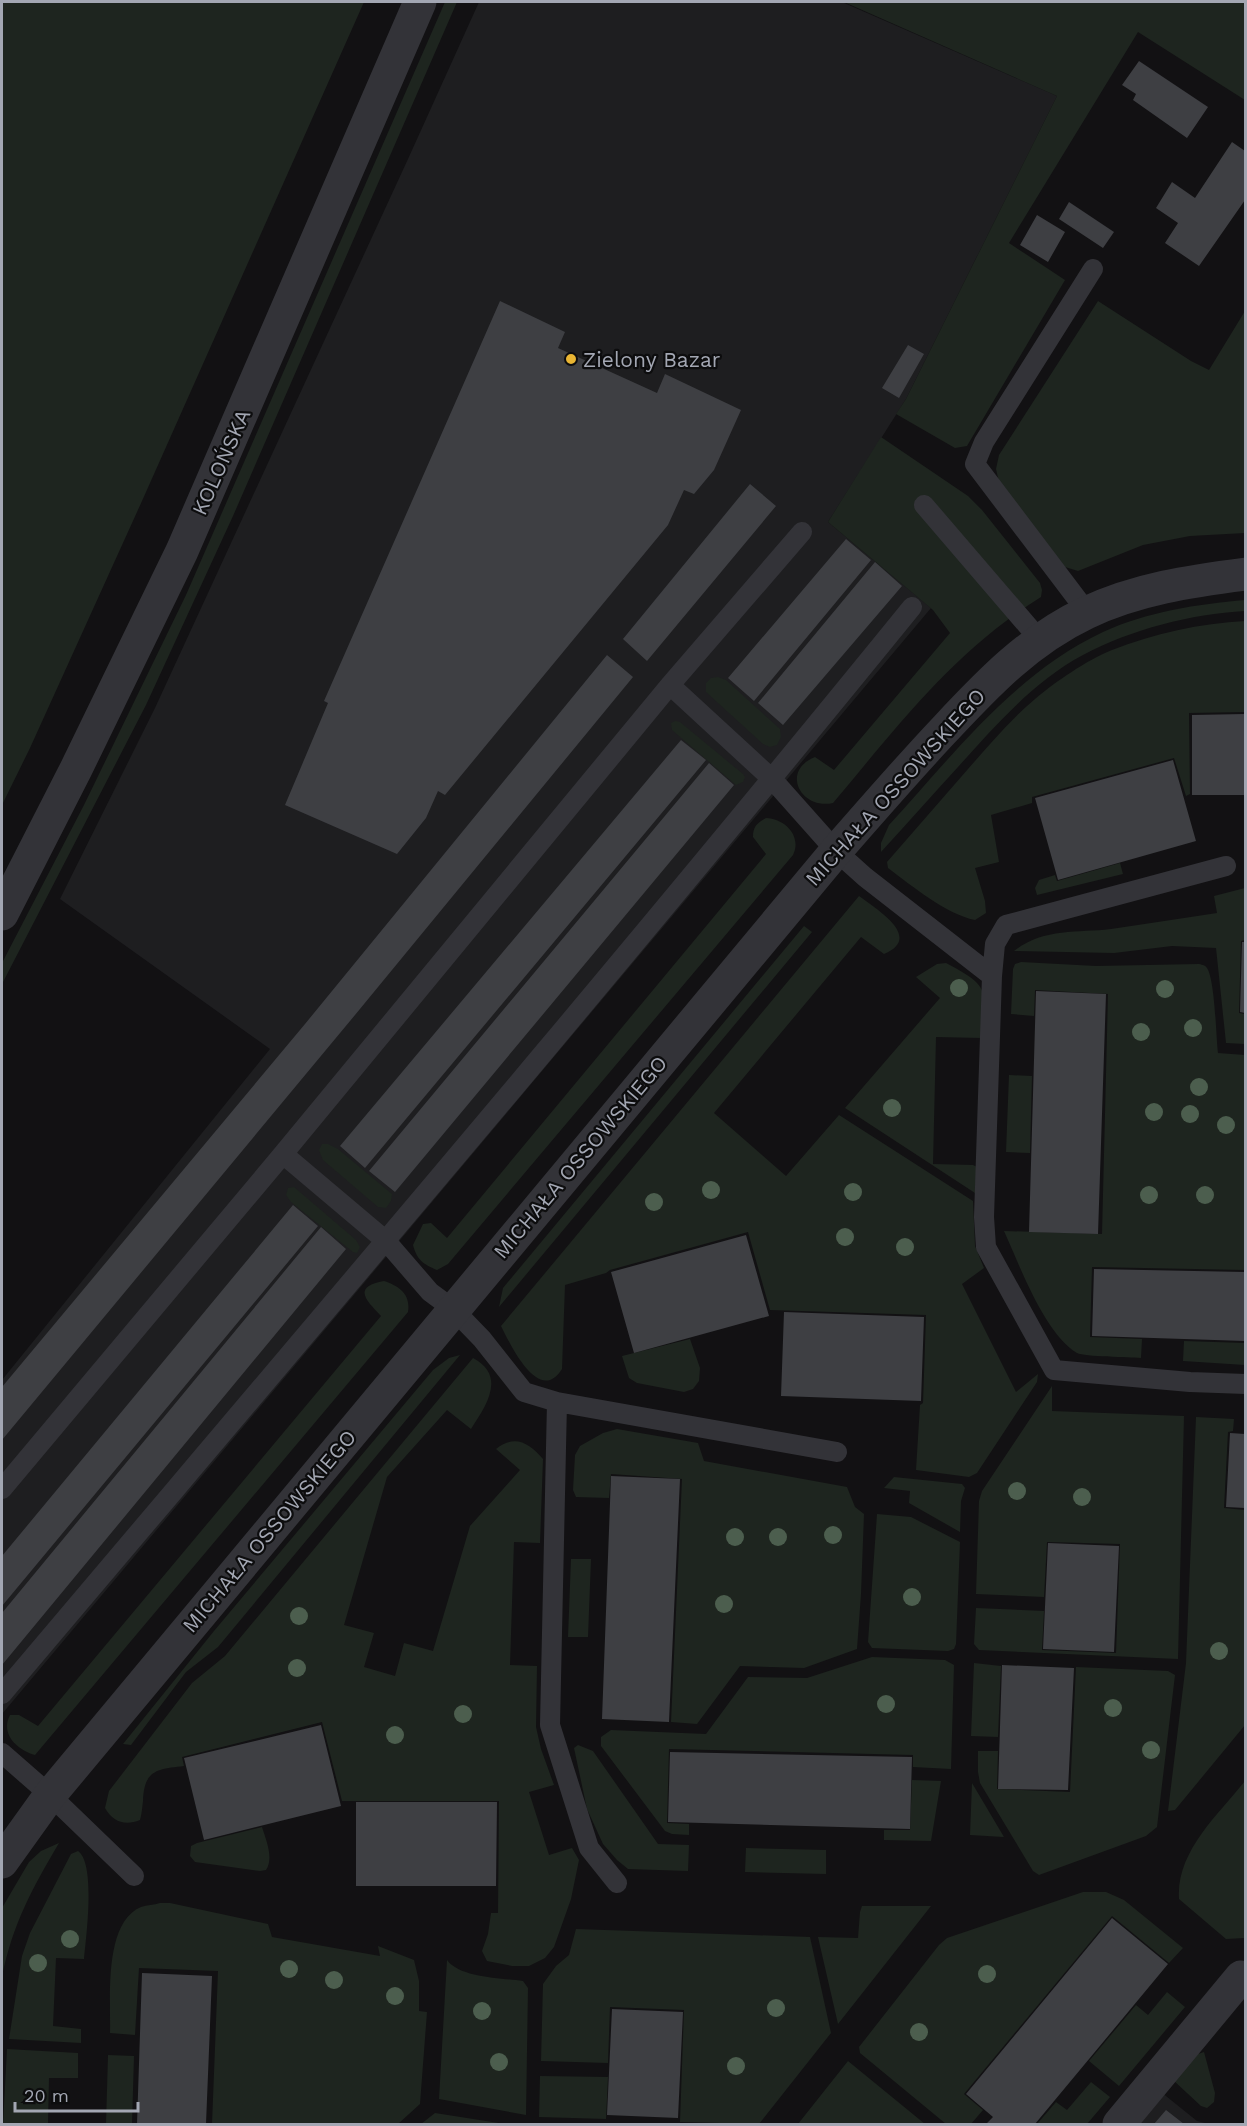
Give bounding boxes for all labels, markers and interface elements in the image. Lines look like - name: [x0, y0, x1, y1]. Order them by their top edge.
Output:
- place label: Zielony Bazar: [583, 347, 721, 372]
- marker: Zielony Bazar: [564, 352, 578, 366]
- street label: KOLOŃSKA: [187, 405, 255, 519]
- street label: MICHAŁA OSSOWSKIEGO: [800, 683, 990, 891]
- street label: MICHAŁA OSSOWSKIEGO: [488, 1051, 672, 1263]
- street label: MICHAŁA OSSOWSKIEGO: [177, 1425, 361, 1637]
- scale bar: [15, 2075, 138, 2113]
- text: 20 m: [24, 2085, 69, 2106]

